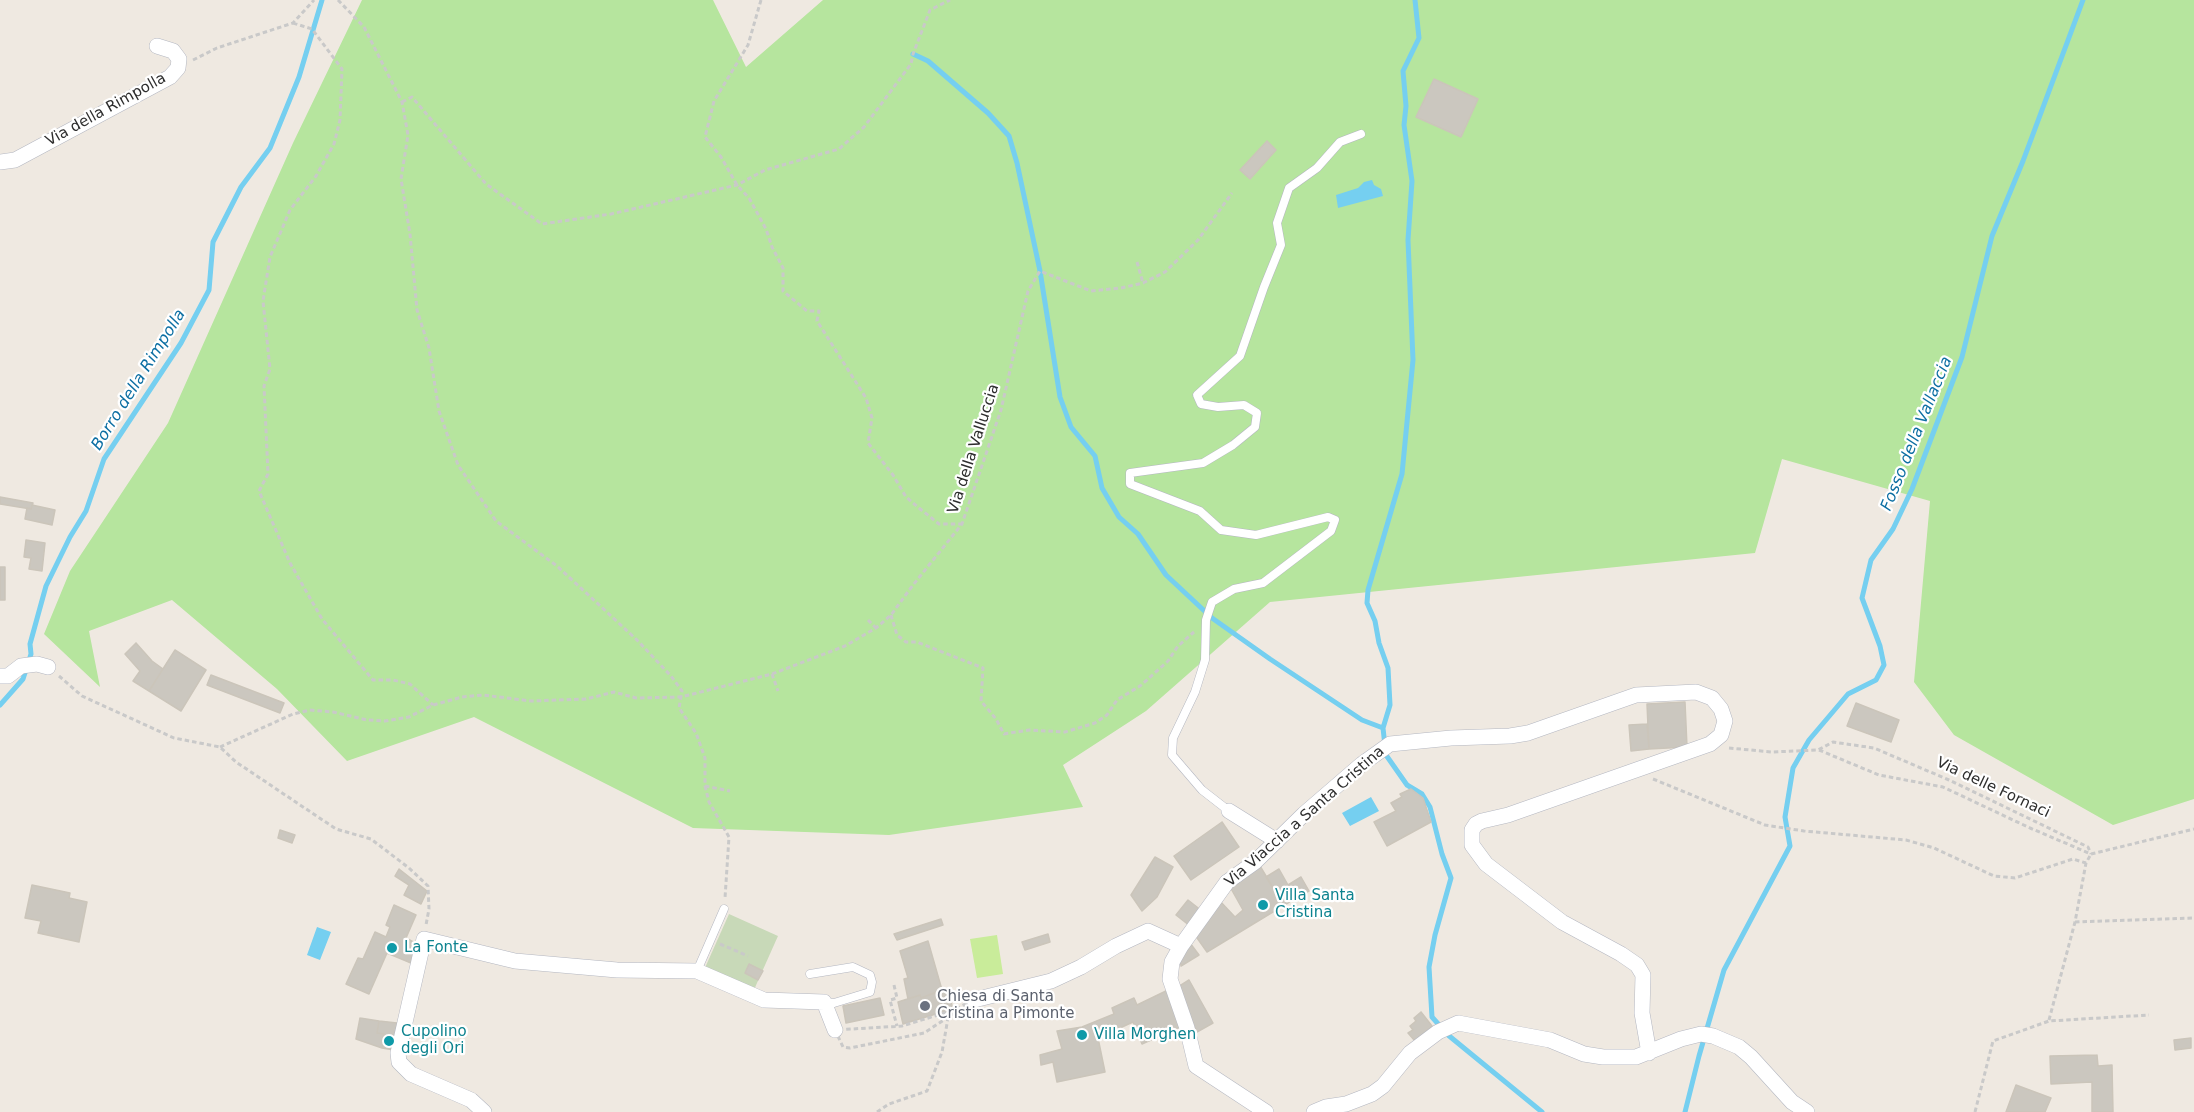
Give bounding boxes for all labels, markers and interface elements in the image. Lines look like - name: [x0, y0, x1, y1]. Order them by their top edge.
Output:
- street label: Via della Rimpolla: [43, 70, 169, 150]
- water label: Borro della Rimpolla: [88, 306, 190, 454]
- water label: Fosso della Vallaccia: [1877, 354, 1957, 514]
- street label: Via della Valluccia: [945, 382, 1003, 516]
- street label: Via Viaccia a Santa Cristina: [1222, 743, 1388, 891]
- street label: Via delle Fornaci: [1933, 754, 2053, 822]
- place label: Villa Santa Cristina: [1275, 887, 1355, 922]
- marker: Villa Santa Cristina: [1256, 898, 1270, 912]
- place label: La Fonte: [404, 939, 468, 957]
- marker: La Fonte: [385, 941, 399, 955]
- place label: Chiesa di Santa Cristina a Pimonte: [937, 988, 1074, 1023]
- marker: Chiesa di Santa Cristina a Pimonte: [918, 999, 932, 1013]
- place label: Cupolino degli Ori: [401, 1023, 467, 1058]
- place label: Villa Morghen: [1094, 1026, 1196, 1044]
- marker: Villa Morghen: [1075, 1028, 1089, 1042]
- marker: Cupolino degli Ori: [382, 1034, 396, 1048]

